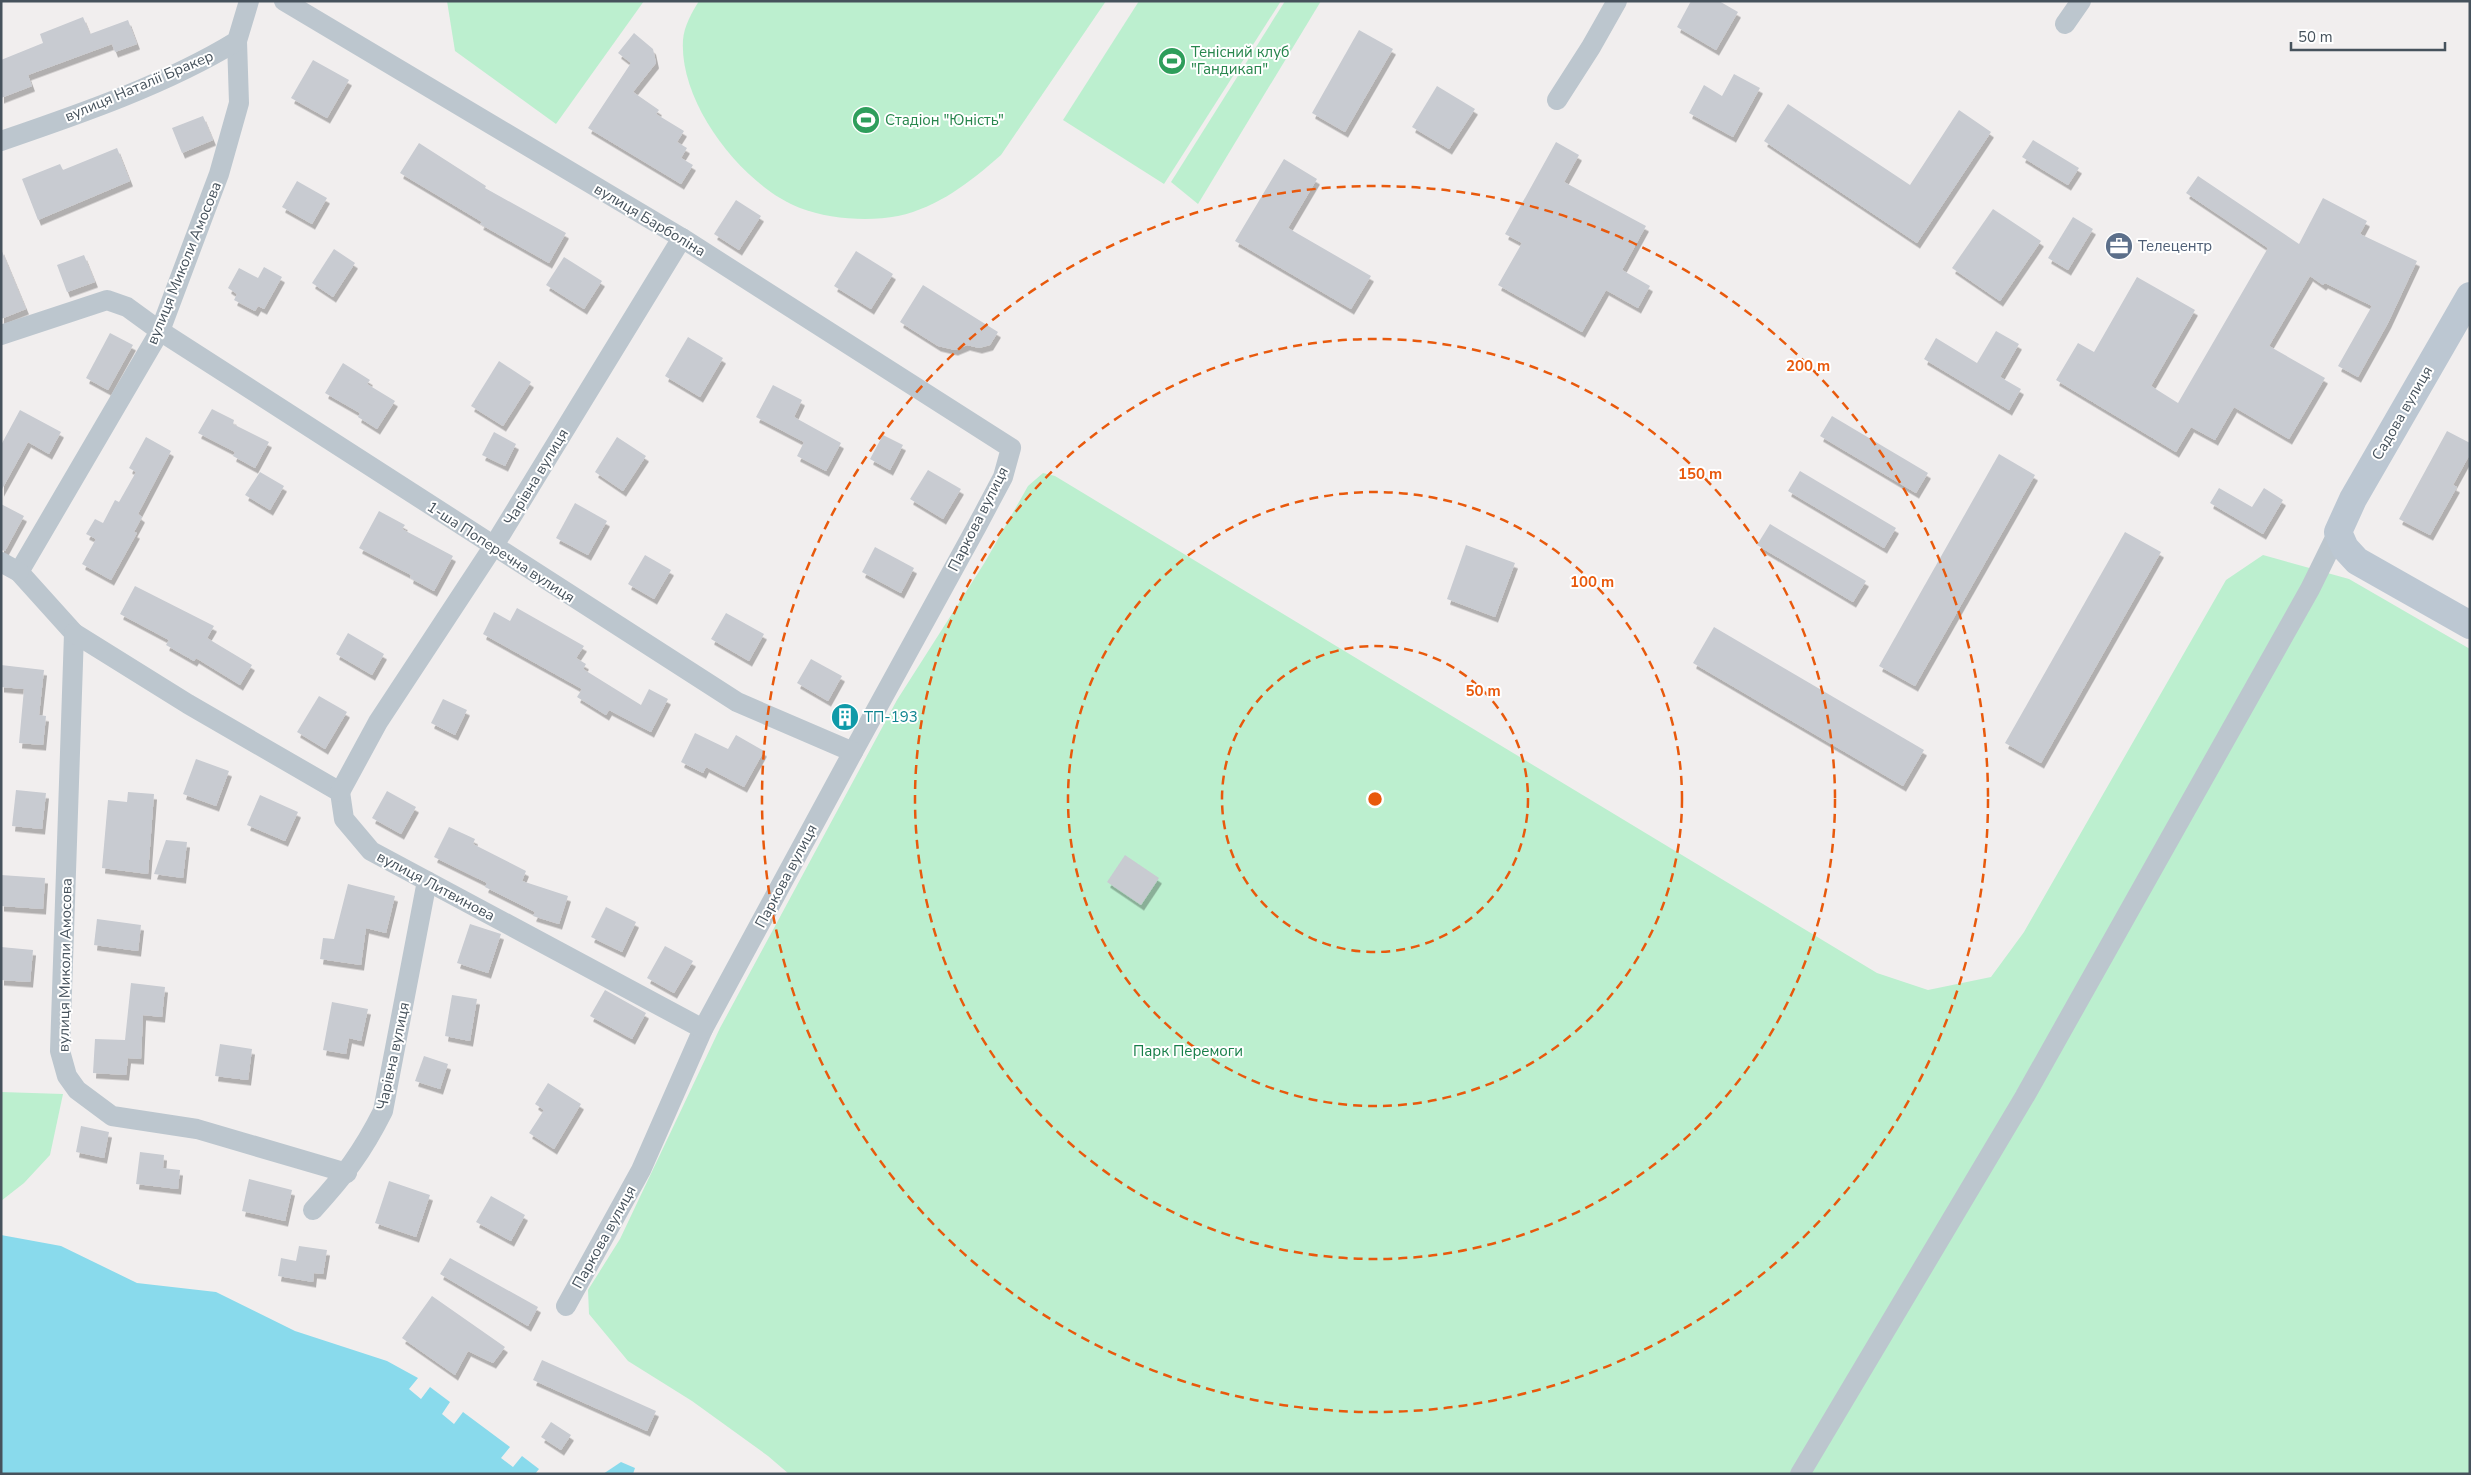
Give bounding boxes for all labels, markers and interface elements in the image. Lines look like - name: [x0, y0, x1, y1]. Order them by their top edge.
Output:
- scale bar: [2291, 20, 2445, 52]
- text: 50 m: [2298, 27, 2333, 47]
- place label: Тенісний клуб "Гандикап": [1191, 42, 1290, 79]
- street label: вулиця Наталії Бракер: [62, 46, 216, 126]
- sports icon: Тенісний клуб "Гандикап": [1157, 46, 1187, 76]
- sports icon: Стадіон "Юність": [851, 105, 881, 135]
- place label: Стадіон "Юність": [885, 110, 1004, 130]
- street label: вулиця Миколи Амосова: [142, 179, 226, 347]
- street label: вулиця Барболіна: [591, 179, 709, 261]
- office icon: Телецентр: [2104, 231, 2134, 261]
- place label: Телецентр: [2138, 236, 2212, 256]
- text: 200 m: [1786, 356, 1830, 376]
- street label: Садова вулиця: [2367, 362, 2437, 464]
- street label: Чарівна вулиця: [499, 425, 573, 529]
- street label: Паркова вулиця: [943, 463, 1013, 575]
- text: 150 m: [1678, 464, 1722, 484]
- street label: 1-ша Поперечна вулиця: [423, 497, 579, 607]
- text: 100 m: [1570, 572, 1614, 592]
- text: 50 m: [1465, 681, 1501, 701]
- building icon: ТП-193: [830, 702, 860, 732]
- place label: ТП-193: [864, 707, 918, 727]
- centre of rings: [1366, 790, 1384, 808]
- street label: Паркова вулиця: [750, 821, 822, 931]
- street label: вулиця Литвинова: [373, 846, 499, 926]
- street label: вулиця Миколи Амосова: [53, 878, 77, 1052]
- street label: Чарівна вулиця: [372, 1000, 414, 1112]
- park label: Парк Перемоги: [1133, 1041, 1243, 1061]
- street label: Паркова вулиця: [567, 1182, 641, 1292]

